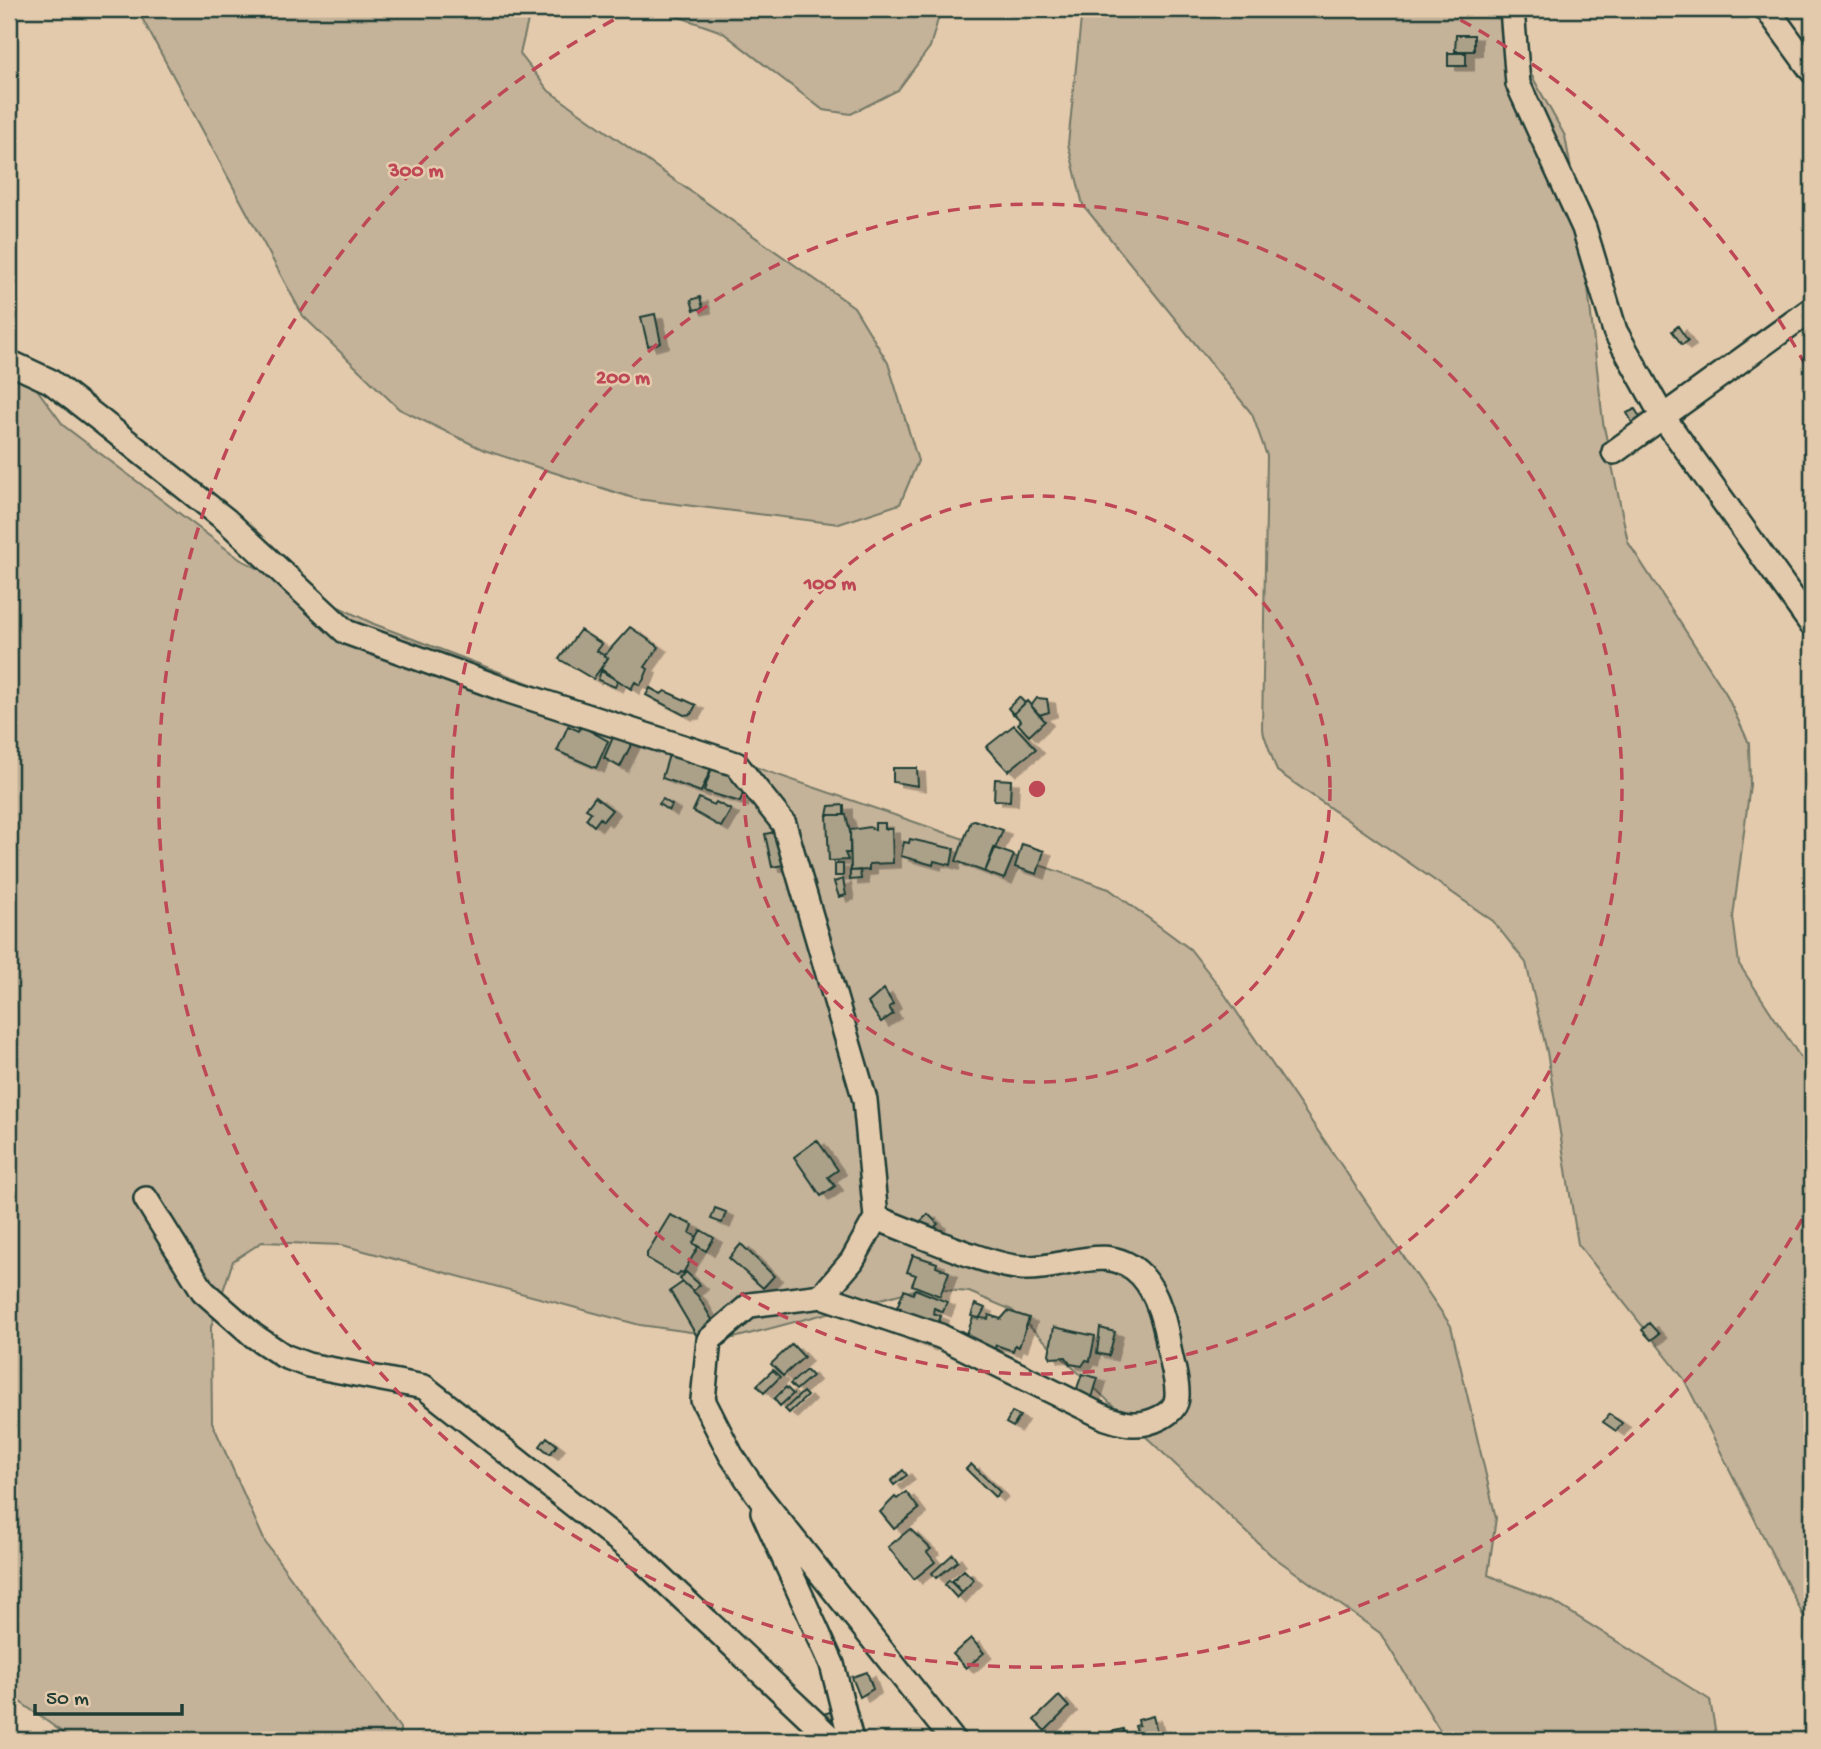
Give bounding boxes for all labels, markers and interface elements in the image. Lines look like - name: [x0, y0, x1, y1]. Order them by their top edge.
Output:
- text: 300 m: [388, 160, 443, 185]
- text: 200 m: [596, 367, 650, 392]
- text: 100 m: [803, 573, 856, 598]
- centre of rings: [1025, 777, 1049, 801]
- scale bar: [35, 1672, 182, 1716]
- text: 50 m: [46, 1688, 89, 1713]

